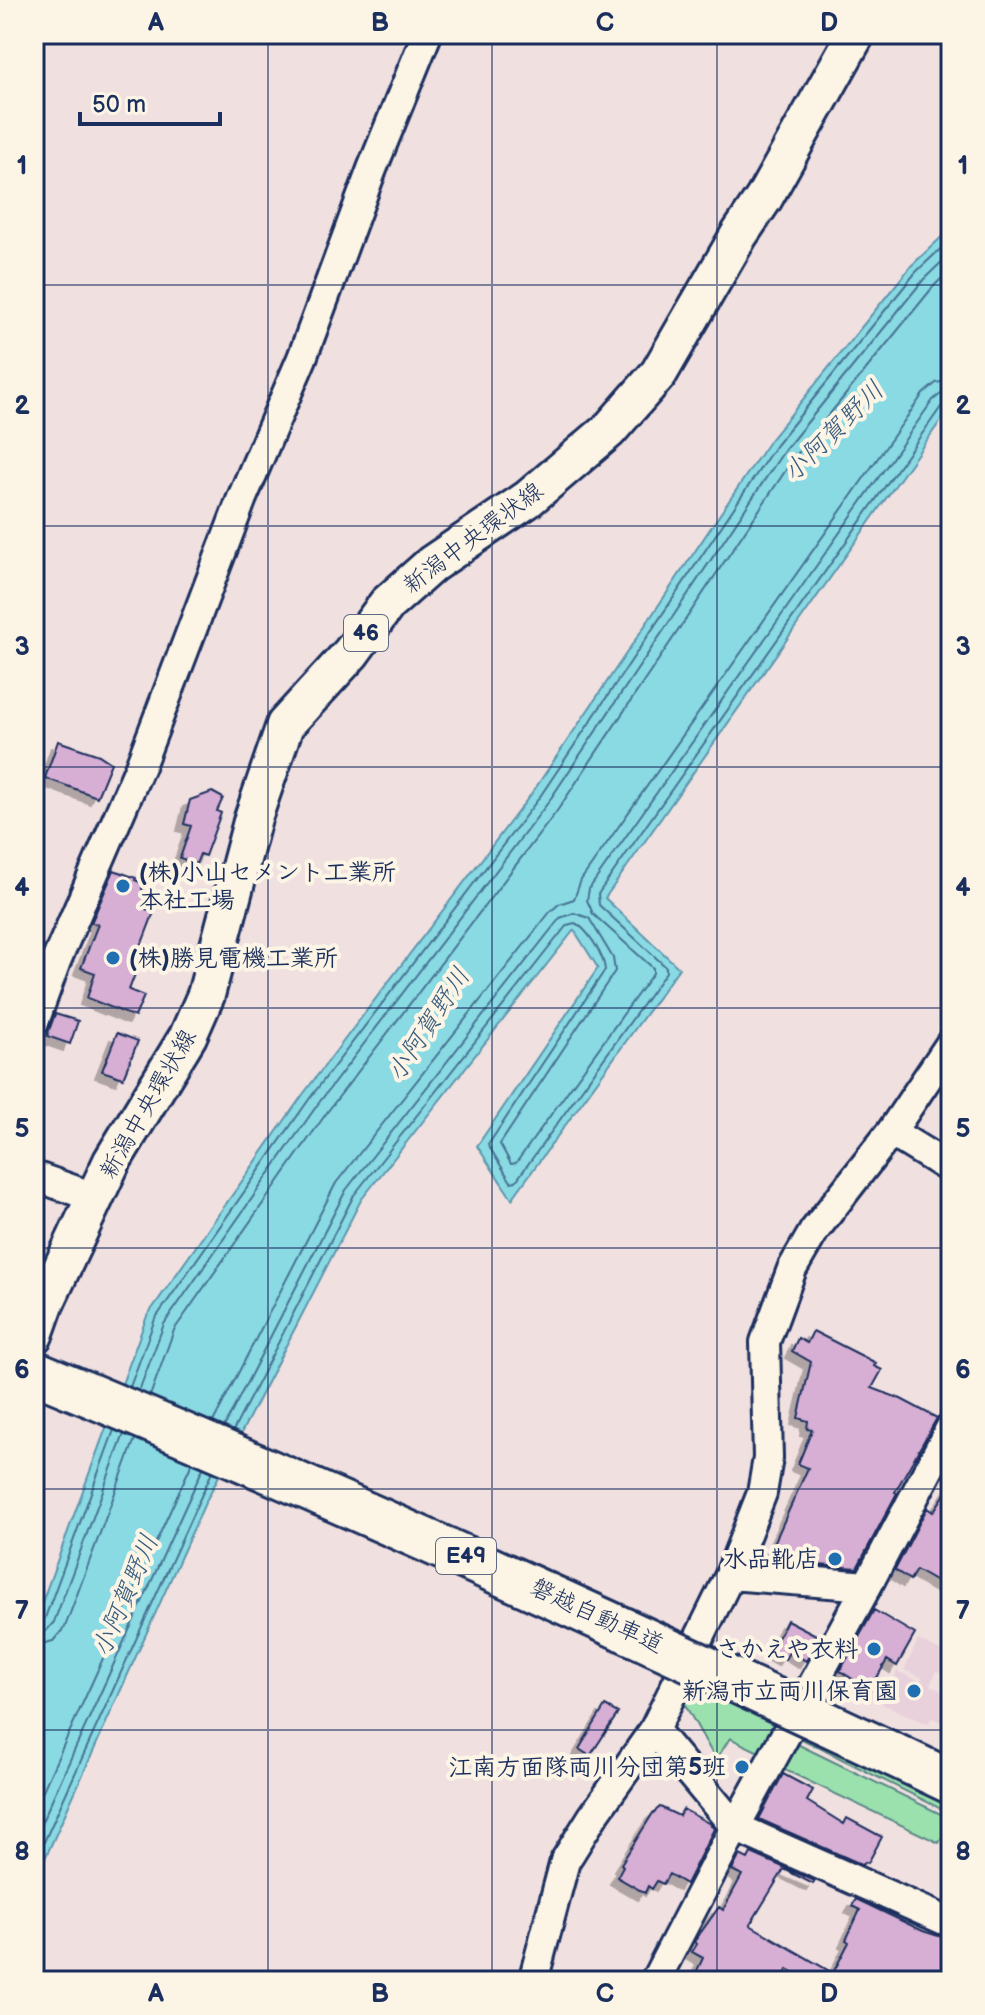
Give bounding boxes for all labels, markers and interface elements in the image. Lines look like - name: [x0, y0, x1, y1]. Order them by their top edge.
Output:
- text: A: [147, 8, 164, 39]
- text: B: [371, 8, 389, 39]
- text: C: [596, 8, 614, 39]
- text: D: [820, 8, 838, 39]
- scale bar: [80, 76, 220, 126]
- text: 50 m: [92, 90, 146, 119]
- text: 1: [17, 151, 27, 182]
- text: 1: [958, 151, 968, 182]
- water label: 小阿賀野川: [777, 375, 891, 489]
- text: 2: [14, 391, 30, 422]
- text: 2: [955, 391, 971, 422]
- street label: 新潟中央環状線: [397, 476, 549, 600]
- road number: 46: [344, 615, 388, 651]
- text: 3: [14, 632, 30, 663]
- text: 3: [955, 632, 971, 663]
- place label: (株)小山セメント工業所 本社工場: [139, 858, 396, 915]
- text: 4: [14, 873, 30, 904]
- text: 4: [955, 873, 971, 904]
- marker: (株)小山セメント工業所 本社工場: [114, 877, 132, 895]
- place label: (株)勝見電機工業所: [129, 944, 338, 973]
- marker: (株)勝見電機工業所: [104, 949, 122, 967]
- water label: 小阿賀野川: [381, 962, 477, 1088]
- street label: 新潟中央環状線: [93, 1024, 203, 1184]
- text: 5: [14, 1114, 30, 1145]
- text: 5: [955, 1114, 971, 1145]
- text: 6: [14, 1355, 30, 1386]
- text: 6: [955, 1355, 971, 1386]
- water label: 小阿賀野川: [86, 1530, 166, 1662]
- road number: E49: [436, 1538, 496, 1574]
- place label: 水品靴店: [723, 1545, 819, 1574]
- marker: 水品靴店: [826, 1550, 844, 1568]
- street label: 磐越自動車道: [526, 1572, 668, 1660]
- text: 7: [15, 1596, 29, 1627]
- text: 7: [956, 1596, 970, 1627]
- place label: さかえや衣料: [716, 1635, 858, 1664]
- marker: さかえや衣料: [865, 1640, 883, 1658]
- place label: 新潟市立両川保育園: [682, 1677, 898, 1706]
- marker: 新潟市立両川保育園: [905, 1682, 923, 1700]
- place label: 江南方面隊両川分団第5班: [448, 1753, 726, 1782]
- marker: 江南方面隊両川分団第5班: [733, 1758, 751, 1776]
- text: 8: [14, 1837, 30, 1868]
- text: 8: [955, 1837, 971, 1868]
- text: A: [147, 1979, 164, 2010]
- text: B: [371, 1979, 389, 2010]
- text: C: [596, 1979, 614, 2010]
- text: D: [820, 1979, 838, 2010]

